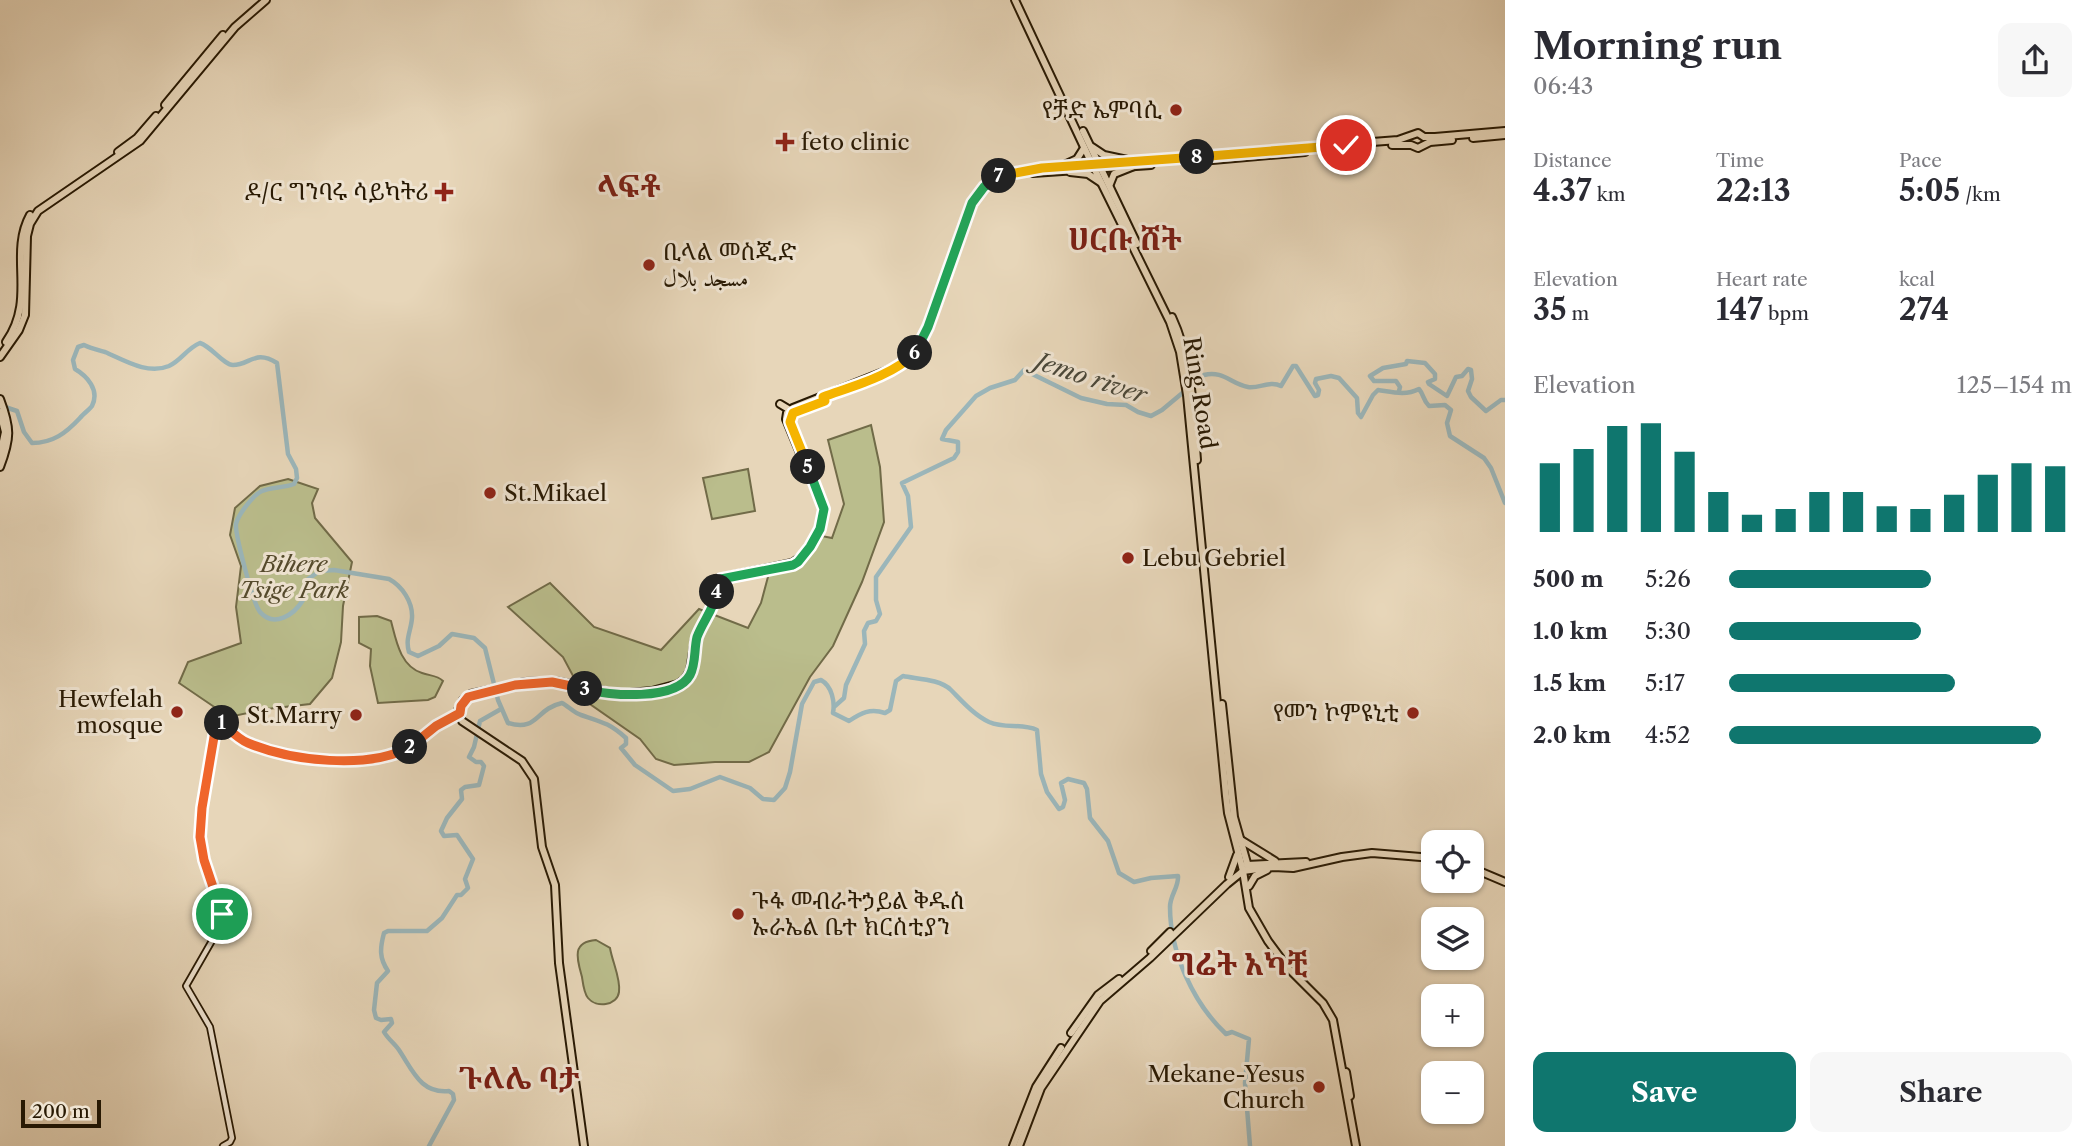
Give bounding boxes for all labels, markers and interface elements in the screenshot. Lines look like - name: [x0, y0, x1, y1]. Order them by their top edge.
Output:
- text: Morning run: [1533, 22, 1782, 69]
- button: share: [1998, 23, 2072, 97]
- text: 06:43: [1533, 72, 1593, 100]
- place label: የቻድ ኤምባሲ: [1042, 96, 1162, 124]
- marker: የቻድ ኤምባሲ: [1168, 102, 1184, 118]
- pin: [1316, 115, 1376, 175]
- icon: check: [1327, 126, 1365, 164]
- place label: feto clinic: [801, 128, 910, 156]
- marker: feto clinic: [775, 132, 795, 152]
- pin: 8: [1180, 140, 1214, 174]
- text: 8: [1191, 145, 1202, 168]
- text: Distance: [1533, 149, 1612, 172]
- text: Time: [1716, 149, 1764, 172]
- text: Pace: [1899, 149, 1942, 172]
- pin: 7: [982, 158, 1016, 194]
- text: 7: [994, 164, 1003, 187]
- district label: ላፍቶ: [597, 168, 661, 205]
- text: 4.37: [1533, 172, 1592, 209]
- text: 22:13: [1716, 172, 1791, 209]
- text: 5:05: [1899, 172, 1960, 209]
- place label: ዶ/ር ግንባሩ ሳይካትሪ: [245, 178, 428, 206]
- marker: ዶ/ር ግንባሩ ሳይካትሪ: [434, 182, 454, 202]
- text: km: [1592, 183, 1625, 206]
- text: /km: [1960, 183, 2001, 206]
- district label: ሀርቡ ሸት: [1069, 221, 1182, 258]
- place label: ቢላል መስጂድ مسجد بلال: [663, 238, 796, 292]
- marker: ቢላል መስጂድ مسجد بلال: [641, 257, 657, 273]
- text: Elevation: [1533, 268, 1618, 291]
- text: Heart rate: [1716, 268, 1808, 291]
- text: kcal: [1899, 268, 1935, 291]
- text: 35: [1533, 291, 1567, 328]
- text: 147: [1716, 291, 1763, 328]
- text: 274: [1899, 291, 1949, 328]
- text: m: [1567, 302, 1589, 325]
- text: bpm: [1763, 302, 1809, 325]
- street label: Ring Road: [1177, 335, 1223, 451]
- pin: 6: [898, 336, 932, 370]
- text: 6: [909, 341, 920, 364]
- water label: Jemo river: [1025, 344, 1152, 410]
- text: Elevation: [1533, 371, 1636, 399]
- text: 125–154 m: [1957, 371, 2072, 399]
- pin: 5: [790, 449, 826, 484]
- text: 5: [802, 455, 813, 478]
- place label: St.Mikael: [504, 479, 607, 507]
- marker: St.Mikael: [482, 485, 498, 501]
- place label: Lebu Gebriel: [1142, 544, 1286, 572]
- park label: Bihere Tsige Park: [239, 550, 349, 604]
- marker: Lebu Gebriel: [1120, 550, 1136, 566]
- text: 500 m: [1533, 565, 1604, 593]
- text: 5:26: [1645, 565, 1691, 593]
- pin: 4: [700, 574, 734, 610]
- text: 4: [711, 580, 722, 603]
- text: 1.0 km: [1533, 617, 1608, 645]
- text: 5:30: [1645, 617, 1691, 645]
- text: 1.5 km: [1533, 669, 1606, 697]
- text: 5:17: [1645, 669, 1685, 697]
- pin: 3: [568, 672, 602, 706]
- text: 3: [579, 677, 590, 700]
- place label: Hewfelah mosque: [58, 685, 163, 739]
- place label: የመን ኮምዩኒቲ: [1273, 699, 1399, 727]
- place label: St.Marry: [247, 701, 342, 729]
- marker: Hewfelah mosque: [169, 704, 185, 720]
- marker: የመን ኮምዩኒቲ: [1405, 705, 1421, 721]
- pin: 1: [204, 706, 240, 740]
- marker: St.Marry: [348, 707, 364, 723]
- text: 1: [217, 711, 226, 734]
- text: 2.0 km: [1533, 721, 1611, 749]
- text: 4:52: [1645, 721, 1690, 749]
- pin: 2: [392, 730, 428, 764]
- text: 2: [404, 735, 415, 758]
- map controls: [1421, 830, 1484, 1124]
- button: locate: [1421, 830, 1484, 893]
- pin: [192, 884, 252, 944]
- place label: ጉፋ መብራትኃይል ቅዱስ ኡራኤል ቤተ ክርስቲያን: [752, 887, 965, 941]
- icon: arrive: [203, 895, 241, 933]
- marker: ጉፋ መብራትኃይል ቅዱስ ኡራኤል ቤተ ክርስቲያን: [730, 906, 746, 922]
- button: layers: [1421, 907, 1484, 970]
- district label: ግሬት አካቺ: [1172, 946, 1308, 983]
- button: +: [1421, 984, 1484, 1047]
- button: Save: [1533, 1052, 1796, 1132]
- button: Share: [1810, 1052, 2072, 1132]
- district label: ጉለሌ ባታ: [459, 1060, 580, 1097]
- place label: Mekane-Yesus Church: [1147, 1060, 1305, 1114]
- button: −: [1421, 1061, 1484, 1124]
- marker: Mekane-Yesus Church: [1311, 1079, 1327, 1095]
- scale bar: [21, 1097, 102, 1129]
- text: 200 m: [32, 1100, 90, 1123]

